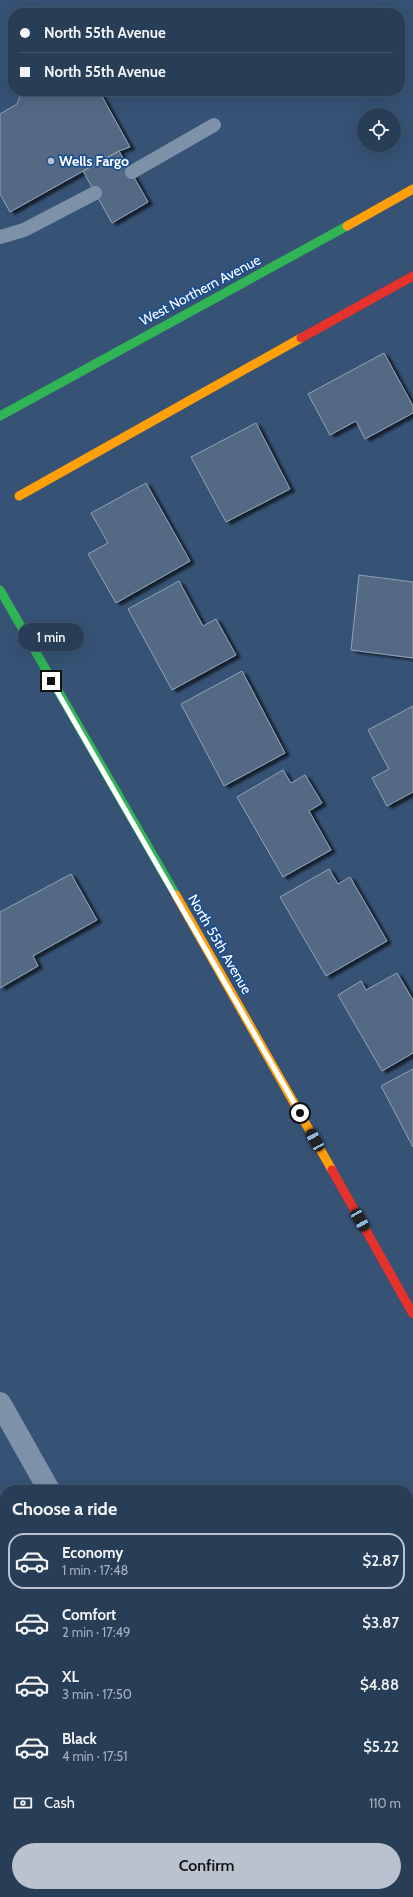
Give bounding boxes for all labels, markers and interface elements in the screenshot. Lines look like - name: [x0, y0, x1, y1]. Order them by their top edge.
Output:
- text: North 55th Avenue: [44, 24, 166, 42]
- text: North 55th Avenue: [44, 63, 166, 81]
- map controls: [357, 108, 401, 152]
- button: locate: [357, 108, 401, 152]
- place label: Wells Fargo: [59, 152, 129, 170]
- marker: Wells Fargo: [46, 156, 56, 166]
- street label: West Northern Avenue: [136, 250, 264, 330]
- callout: 1 min: [18, 623, 84, 651]
- text: 1 min: [36, 629, 66, 645]
- route end: [42, 672, 60, 690]
- street label: North 55th Avenue: [184, 891, 256, 997]
- route start: [291, 1104, 309, 1122]
- car: [304, 1127, 326, 1153]
- car: [349, 1207, 371, 1233]
- text: Choose a ride: [12, 1498, 117, 1520]
- icon: car: [14, 1543, 50, 1579]
- text: Economy: [62, 1544, 123, 1562]
- text: $2.87: [362, 1552, 399, 1570]
- text: 1 min · 17:48: [62, 1562, 128, 1578]
- icon: car: [14, 1605, 50, 1641]
- text: Comfort: [62, 1606, 116, 1624]
- text: $3.87: [362, 1614, 399, 1632]
- text: 2 min · 17:49: [62, 1624, 130, 1640]
- icon: car: [14, 1667, 50, 1703]
- text: XL: [62, 1668, 79, 1686]
- text: $4.88: [360, 1676, 399, 1694]
- text: 3 min · 17:50: [62, 1686, 132, 1702]
- icon: car: [14, 1729, 50, 1765]
- text: Black: [62, 1730, 97, 1748]
- text: $5.22: [363, 1738, 399, 1756]
- text: 4 min · 17:51: [62, 1748, 128, 1764]
- icon: cash: [12, 1792, 34, 1814]
- text: Cash: [44, 1794, 75, 1812]
- text: 110 m: [369, 1795, 401, 1811]
- button: Confirm: [12, 1843, 401, 1889]

